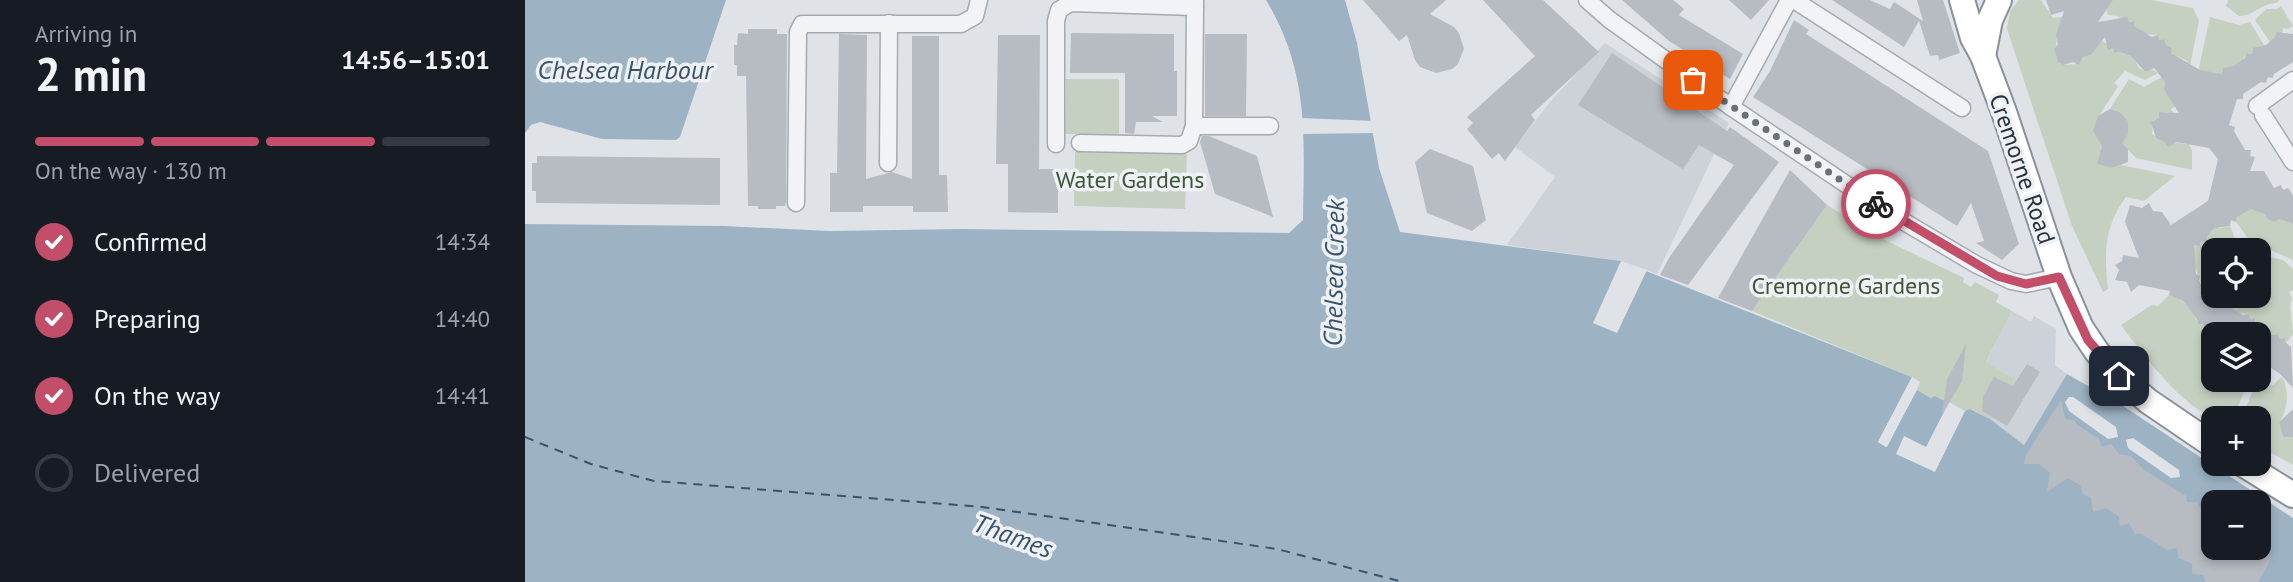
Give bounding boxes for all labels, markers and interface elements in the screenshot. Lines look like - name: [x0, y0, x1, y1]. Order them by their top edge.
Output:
- text: Arriving in: [35, 19, 137, 48]
- text: 14:56–15:01: [341, 43, 490, 76]
- text: 2 min: [35, 44, 147, 104]
- pin: [1663, 50, 1723, 110]
- water label: Chelsea Harbour: [537, 53, 714, 86]
- icon: bag: [1674, 61, 1712, 99]
- street label: Cremorne Road: [1982, 90, 2063, 248]
- text: On the way · 130 m: [35, 156, 227, 185]
- park label: Water Gardens: [1056, 164, 1204, 195]
- courier: [1841, 169, 1911, 239]
- icon: bike: [1857, 185, 1895, 223]
- water label: Chelsea Creek: [1316, 198, 1351, 347]
- icon: check: [35, 223, 73, 261]
- text: Confirmed: [94, 225, 207, 258]
- text: 14:34: [435, 227, 490, 256]
- map controls: [2201, 238, 2271, 560]
- button: locate: [2201, 238, 2271, 308]
- park label: Cremorne Gardens: [1752, 270, 1940, 301]
- icon: check: [35, 300, 73, 338]
- text: Preparing: [94, 302, 201, 335]
- text: 14:40: [435, 304, 490, 333]
- button: layers: [2201, 322, 2271, 392]
- pin: [2089, 346, 2149, 406]
- icon: home: [2100, 357, 2138, 395]
- icon: check: [35, 377, 73, 415]
- text: On the way: [94, 379, 220, 412]
- text: 14:41: [435, 381, 490, 410]
- button: +: [2201, 406, 2271, 476]
- text: Delivered: [94, 456, 200, 489]
- button: −: [2201, 490, 2271, 560]
- water label: Thames: [969, 506, 1058, 565]

